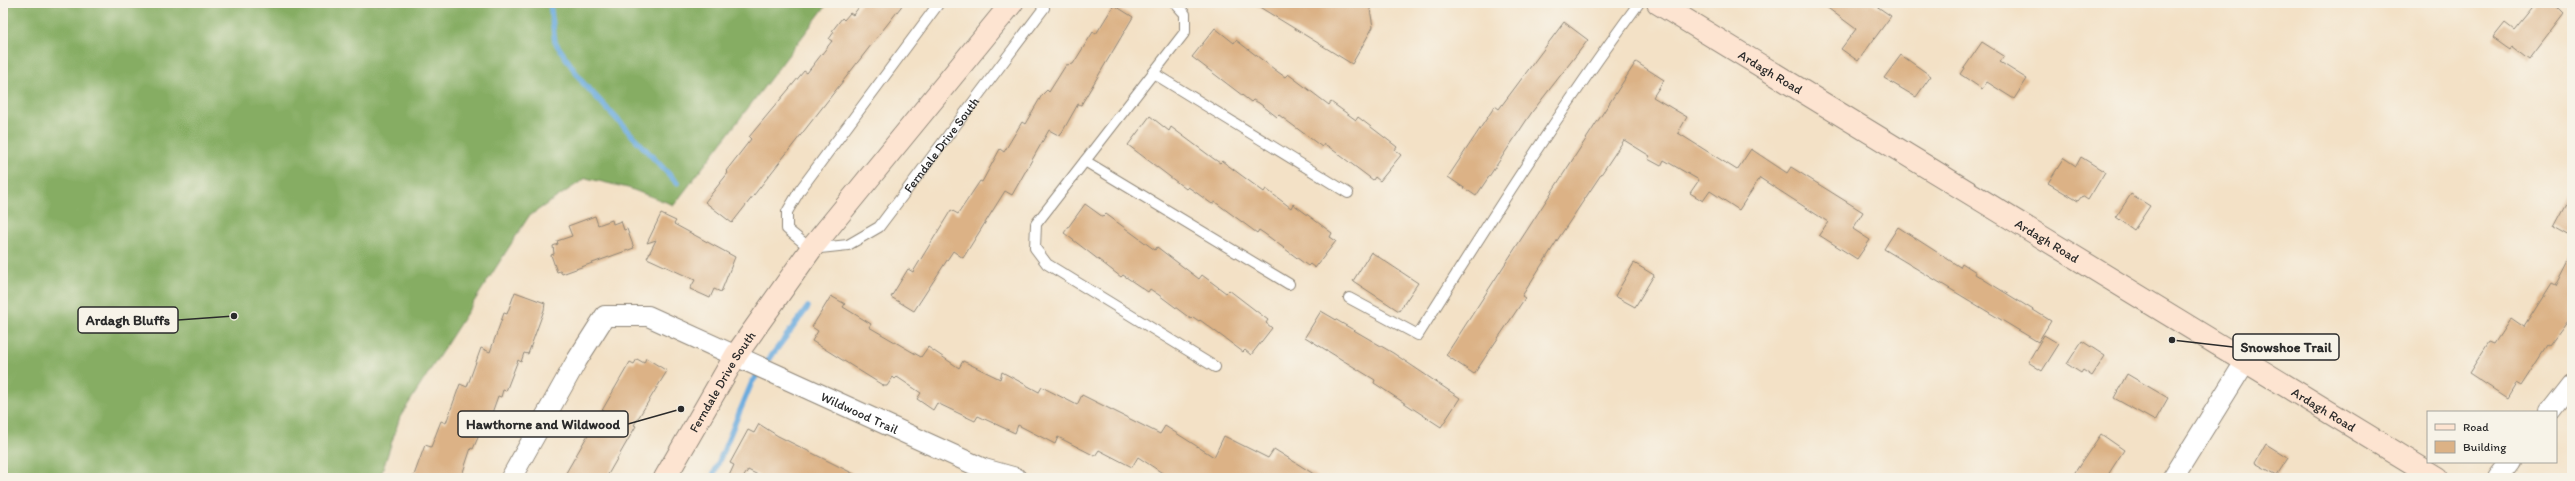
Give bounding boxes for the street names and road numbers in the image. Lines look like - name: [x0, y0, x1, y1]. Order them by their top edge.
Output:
- street label: Ardagh Road: [1736, 47, 1805, 97]
- street label: Ferndale Drive South: [900, 94, 982, 195]
- street label: Ardagh Road: [2013, 215, 2082, 266]
- street label: Ferndale Drive South: [686, 328, 758, 435]
- street label: Ardagh Road: [2289, 384, 2359, 434]
- street label: Wildwood Trail: [819, 388, 901, 437]

